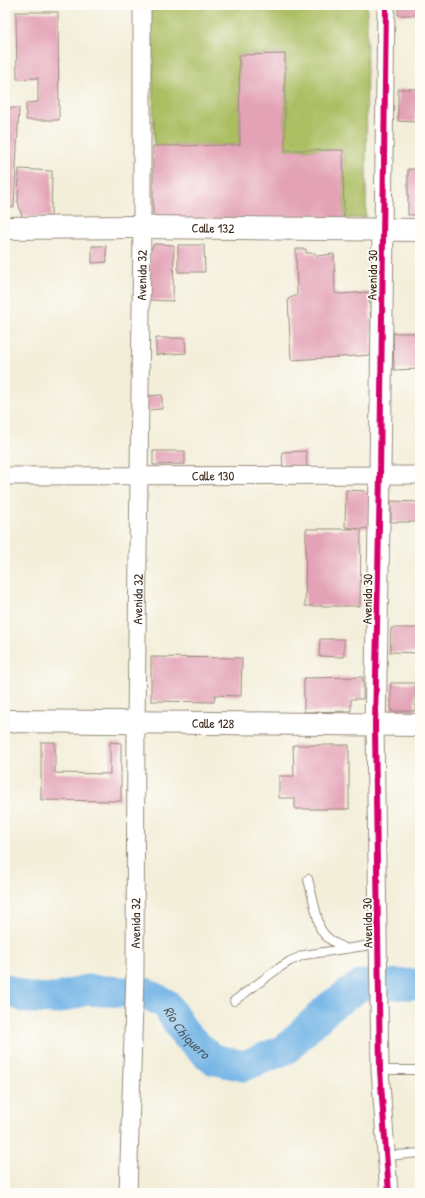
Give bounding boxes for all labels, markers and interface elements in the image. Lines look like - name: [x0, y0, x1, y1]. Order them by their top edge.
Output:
- street label: Calle 132: [192, 219, 234, 237]
- street label: Avenida 32: [132, 250, 151, 301]
- street label: Avenida 30: [363, 250, 381, 300]
- street label: Calle 130: [192, 466, 234, 485]
- street label: Avenida 32: [128, 574, 147, 625]
- street label: Avenida 30: [358, 574, 376, 624]
- street label: Calle 128: [192, 714, 235, 732]
- street label: Avenida 32: [126, 898, 144, 948]
- street label: Avenida 30: [358, 898, 376, 948]
- water label: Río Chiquero: [160, 1002, 216, 1063]

